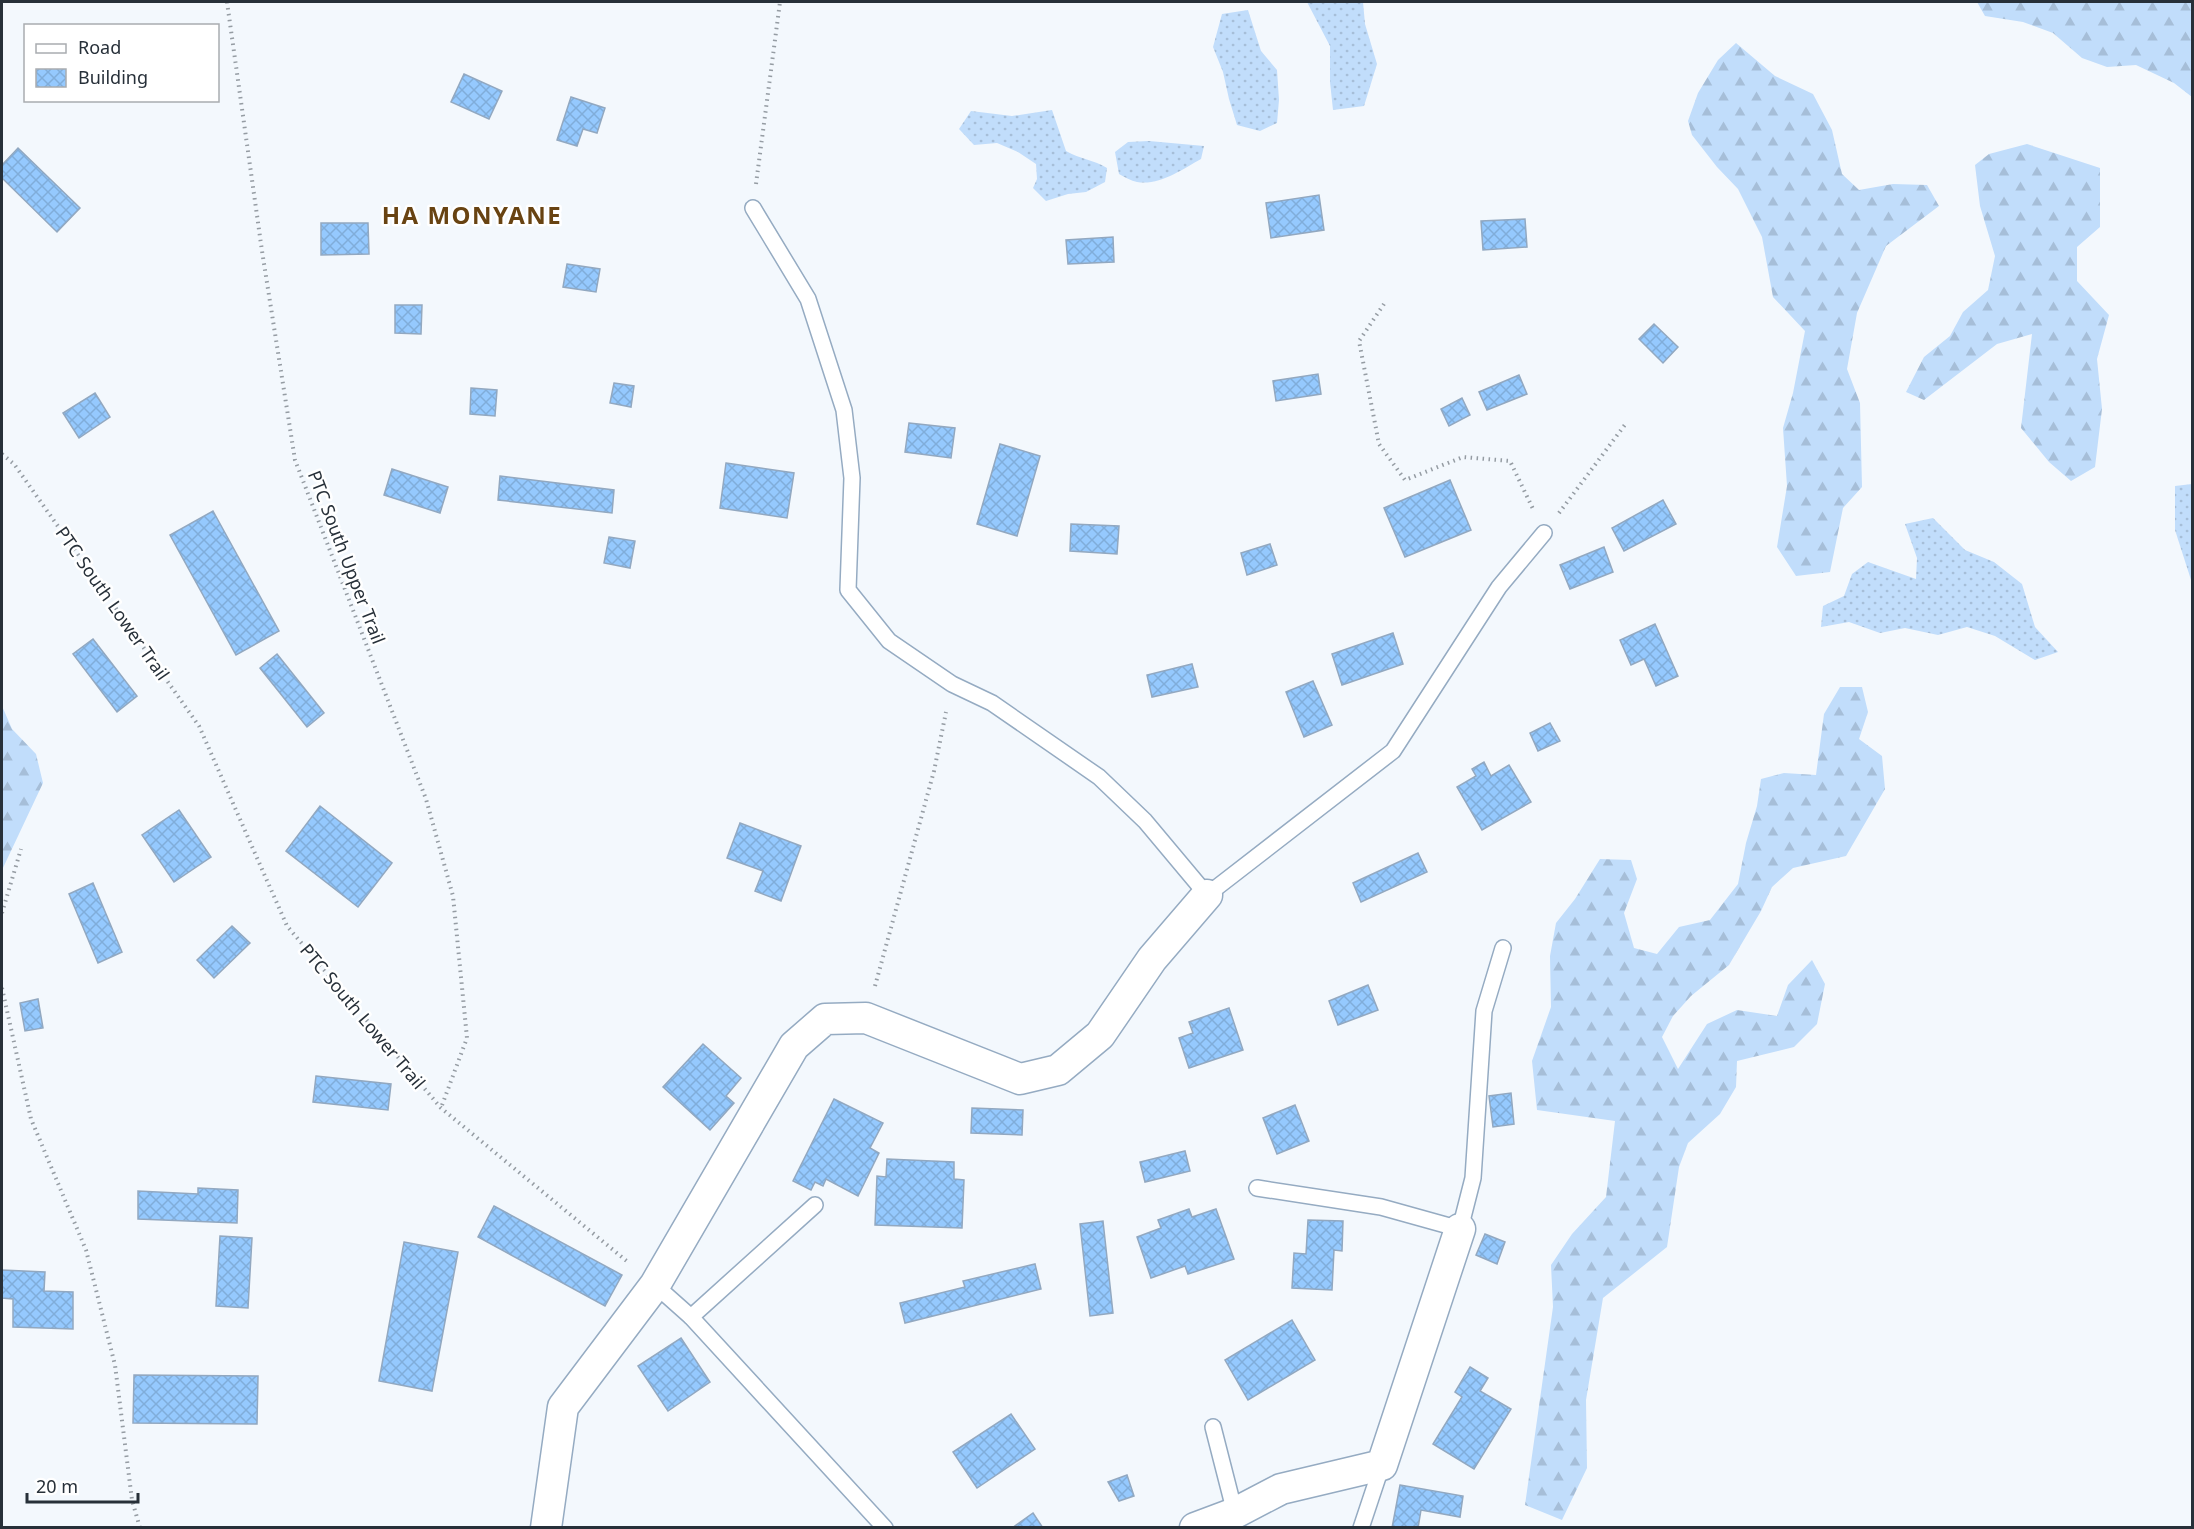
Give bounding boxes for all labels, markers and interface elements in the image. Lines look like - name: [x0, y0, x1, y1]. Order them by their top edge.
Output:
- legend: [24, 24, 219, 102]
- text: Road: [78, 35, 121, 59]
- text: Building: [78, 65, 148, 89]
- district label: HA MONYANE: [382, 198, 562, 231]
- street label: PTC South Upper Trail: [303, 467, 391, 647]
- street label: PTC South Lower Trail: [51, 521, 175, 685]
- street label: PTC South Lower Trail: [295, 938, 431, 1094]
- scale bar: [27, 1466, 138, 1504]
- text: 20 m: [36, 1474, 78, 1498]

